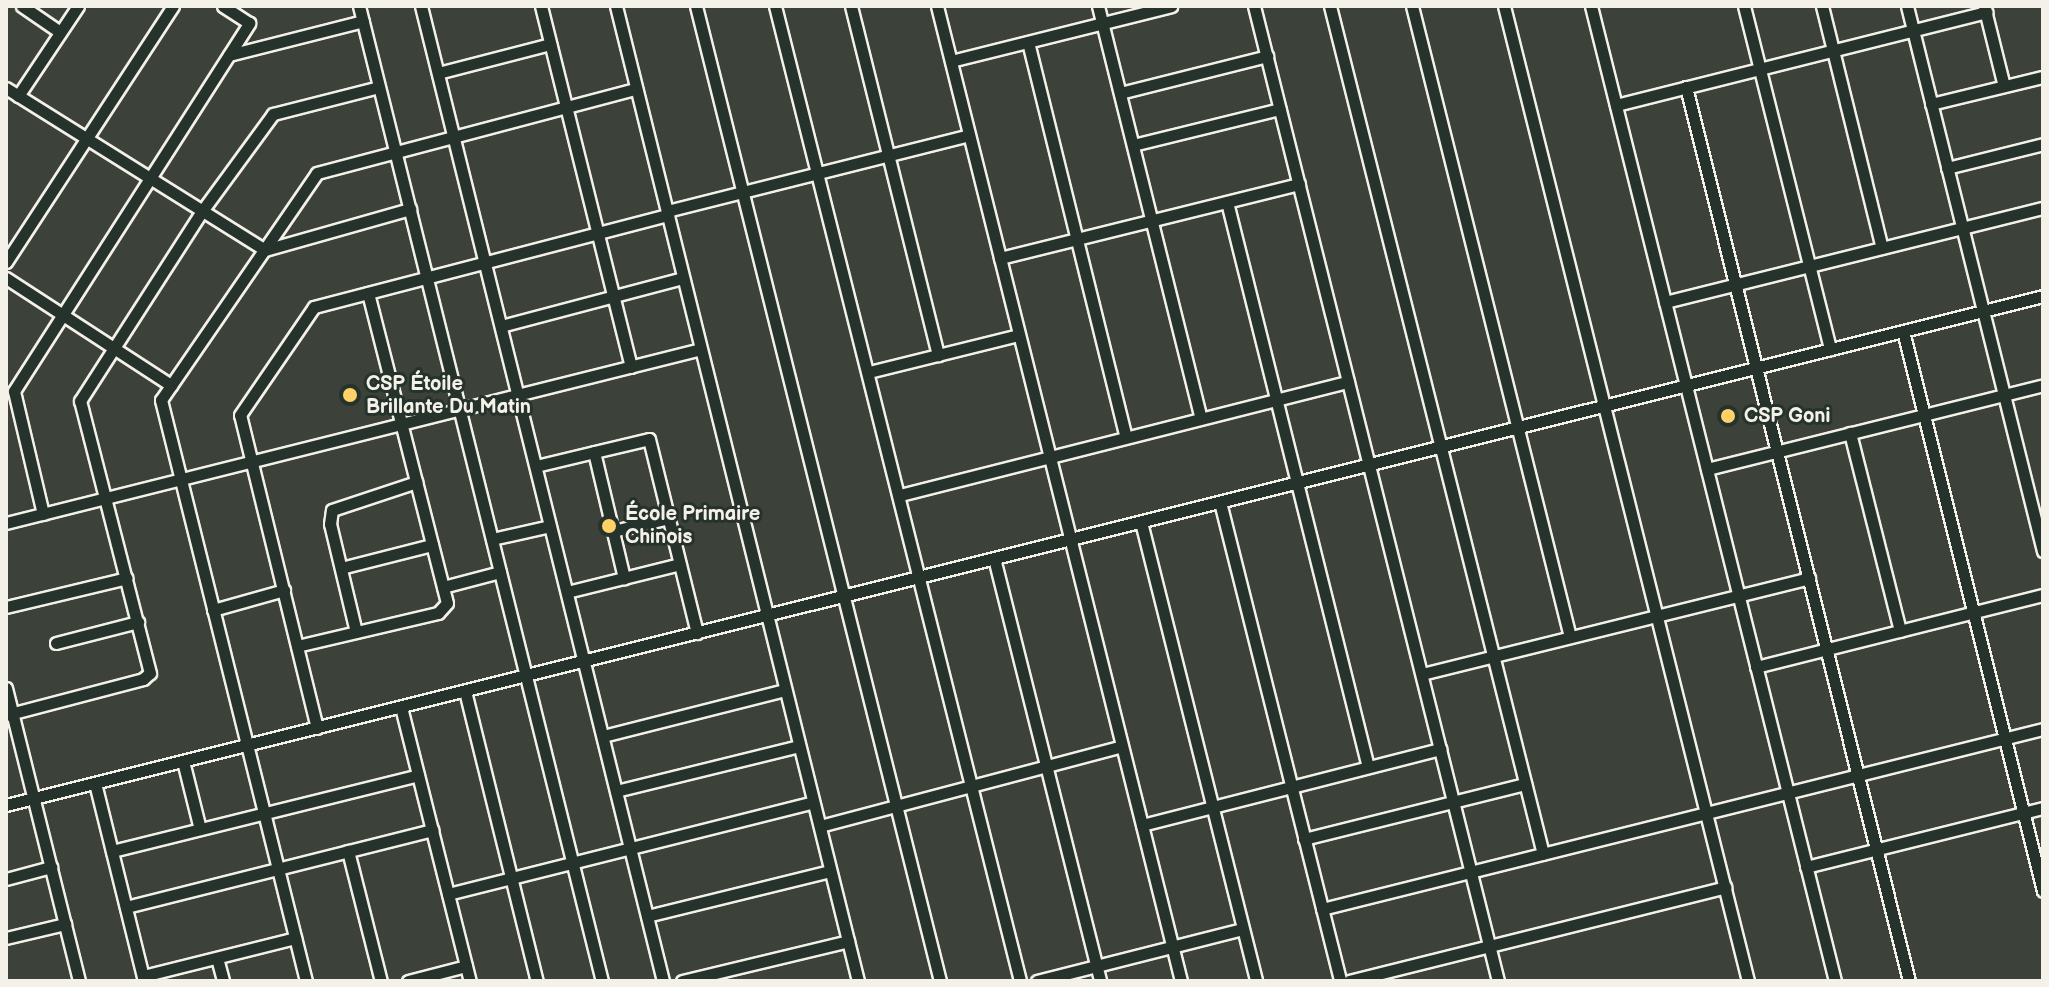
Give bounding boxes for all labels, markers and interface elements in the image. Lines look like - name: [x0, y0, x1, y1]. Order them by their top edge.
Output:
- place label: CSP Étoile Brillante Du Matin: [366, 372, 531, 419]
- marker: CSP Étoile Brillante Du Matin: [341, 386, 359, 404]
- place label: CSP Goni: [1744, 404, 1830, 428]
- marker: CSP Goni: [1719, 407, 1737, 425]
- place label: École Primaire Chinois: [625, 502, 760, 549]
- marker: École Primaire Chinois: [600, 517, 618, 535]

